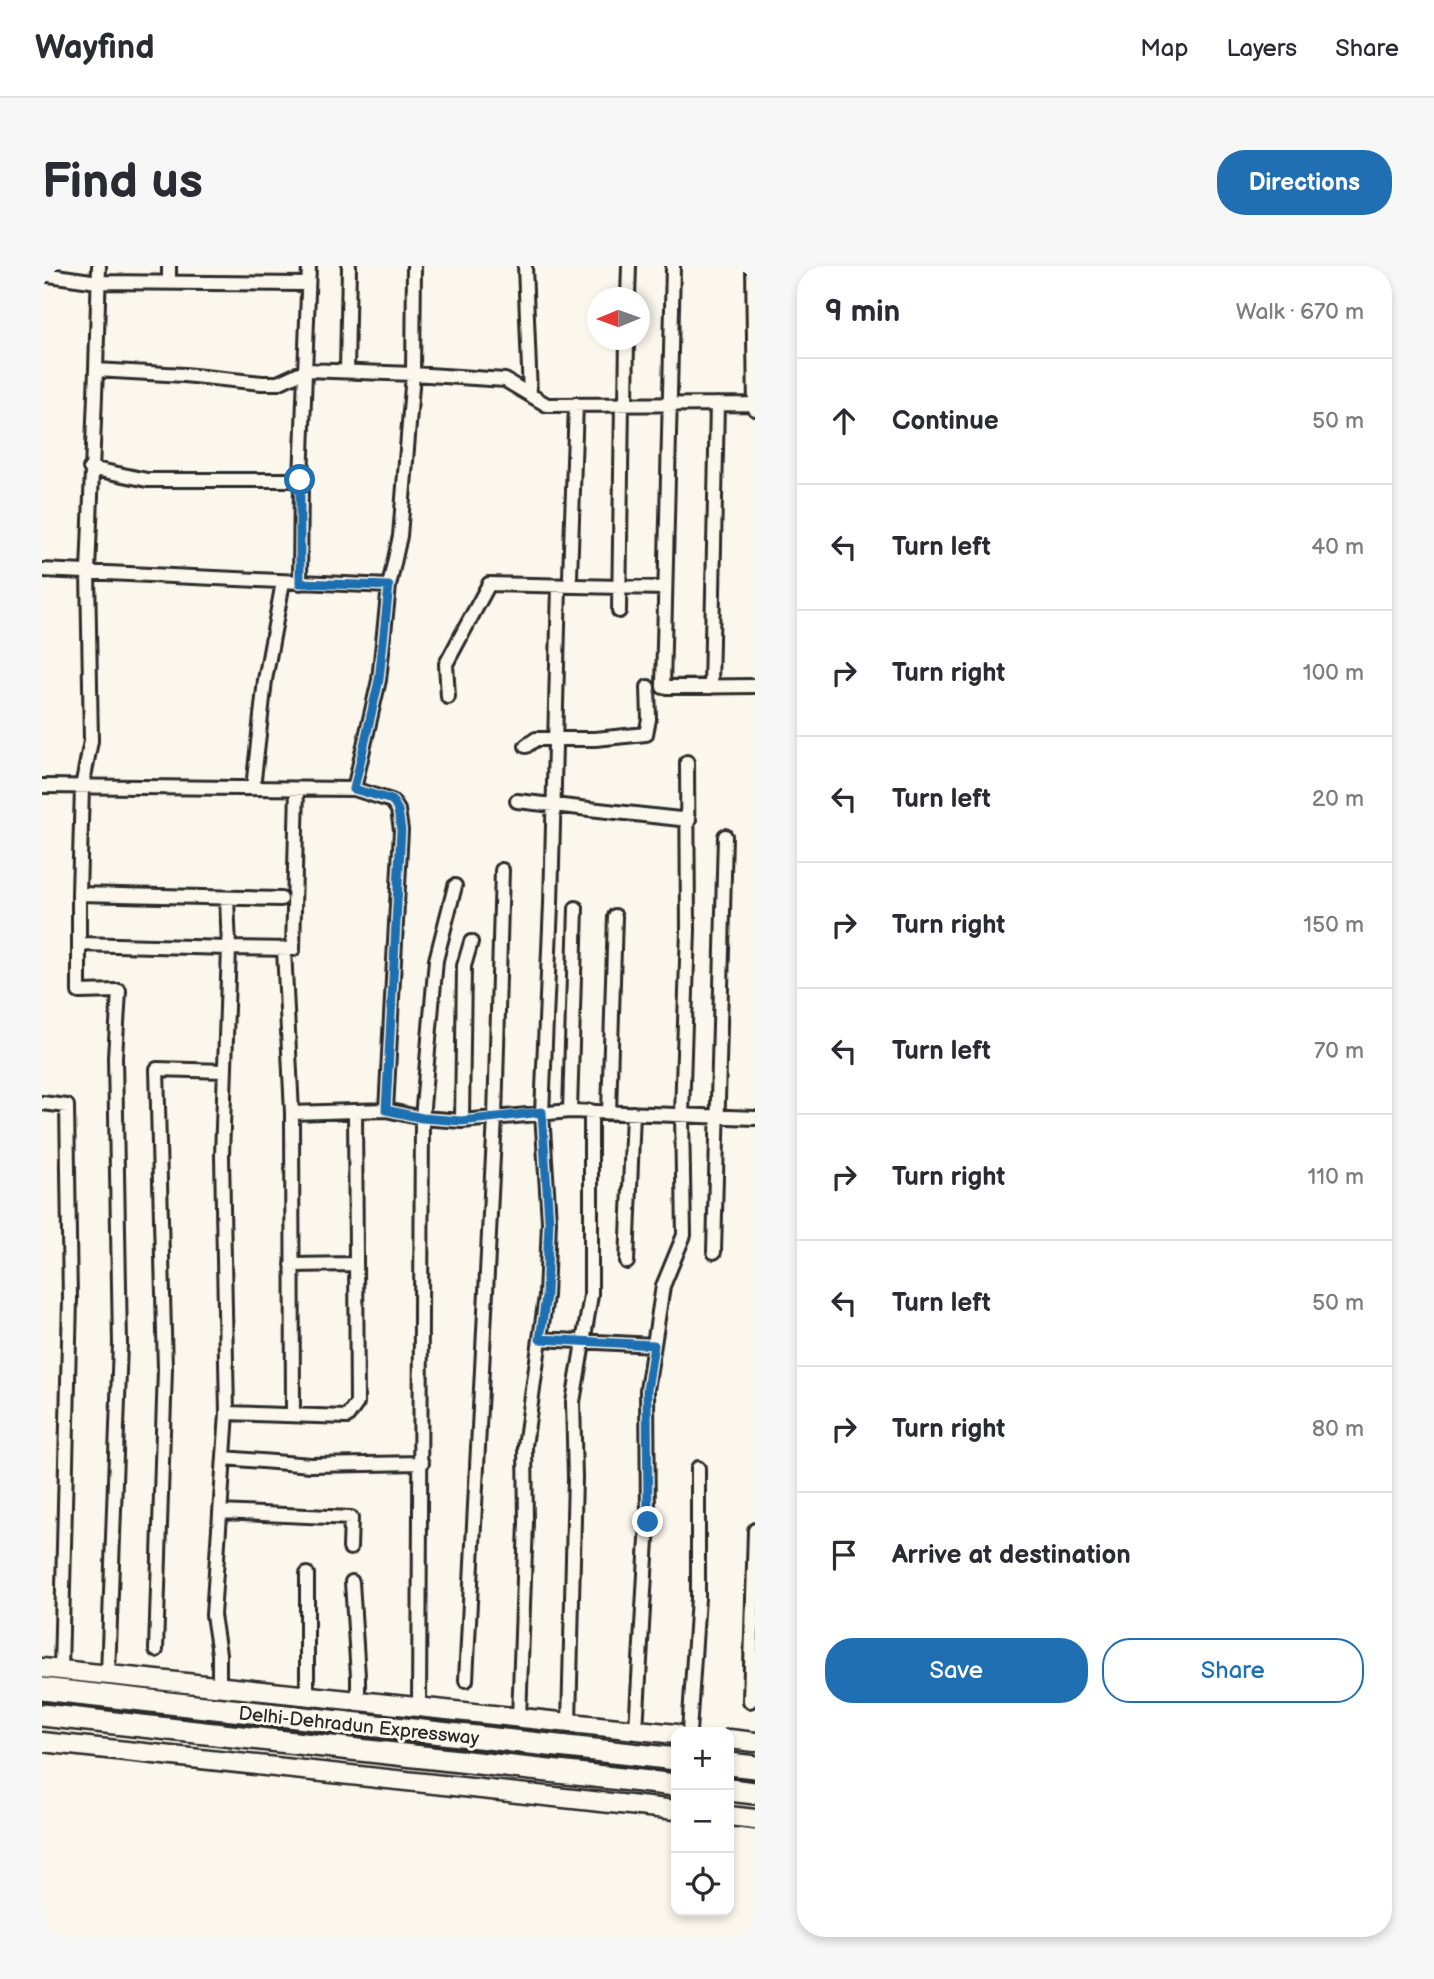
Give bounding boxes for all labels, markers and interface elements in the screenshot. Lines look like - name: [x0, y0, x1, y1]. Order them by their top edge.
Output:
- text: Wayfind: [35, 28, 154, 68]
- text: Map: [1140, 34, 1188, 63]
- text: Layers: [1226, 34, 1297, 63]
- text: Share: [1335, 34, 1399, 63]
- button: Directions: [1217, 150, 1392, 215]
- text: Find us: [42, 153, 203, 212]
- north arrow: [587, 287, 650, 350]
- text: 9 min: [825, 294, 900, 330]
- text: Walk · 670 m: [1236, 298, 1364, 326]
- icon: ahead: [825, 402, 863, 440]
- text: Continue: [892, 406, 999, 437]
- text: 50 m: [1312, 407, 1364, 435]
- route start: [284, 464, 315, 495]
- icon: left: [825, 528, 863, 566]
- text: Turn left: [892, 532, 991, 563]
- text: 40 m: [1311, 533, 1364, 561]
- icon: right: [825, 654, 863, 692]
- text: Turn right: [892, 658, 1005, 689]
- text: 100 m: [1303, 659, 1364, 687]
- icon: left: [825, 780, 863, 818]
- text: Turn left: [892, 784, 991, 815]
- text: 20 m: [1312, 785, 1364, 813]
- icon: right: [825, 906, 863, 944]
- text: Turn right: [892, 910, 1005, 941]
- text: 150 m: [1303, 911, 1364, 939]
- icon: left: [825, 1032, 863, 1070]
- text: Turn left: [892, 1036, 991, 1067]
- text: 70 m: [1314, 1037, 1364, 1065]
- icon: right: [825, 1158, 863, 1196]
- text: Turn right: [892, 1162, 1005, 1193]
- text: 110 m: [1307, 1163, 1364, 1191]
- icon: left: [825, 1284, 863, 1322]
- text: Turn left: [892, 1288, 991, 1319]
- text: 50 m: [1312, 1289, 1364, 1317]
- icon: right: [825, 1410, 863, 1448]
- text: Turn right: [892, 1414, 1005, 1445]
- text: 80 m: [1312, 1415, 1364, 1443]
- route end: [632, 1506, 663, 1537]
- icon: arrive: [825, 1536, 863, 1574]
- text: Arrive at destination: [892, 1540, 1131, 1571]
- button: Save: [825, 1638, 1088, 1703]
- button: Share: [1102, 1638, 1364, 1703]
- street label: Delhi-Dehradun Expressway: [237, 1702, 481, 1751]
- map controls: [671, 1727, 734, 1916]
- button: +: [671, 1727, 734, 1790]
- button: −: [671, 1790, 734, 1853]
- button: locate: [671, 1853, 734, 1916]

